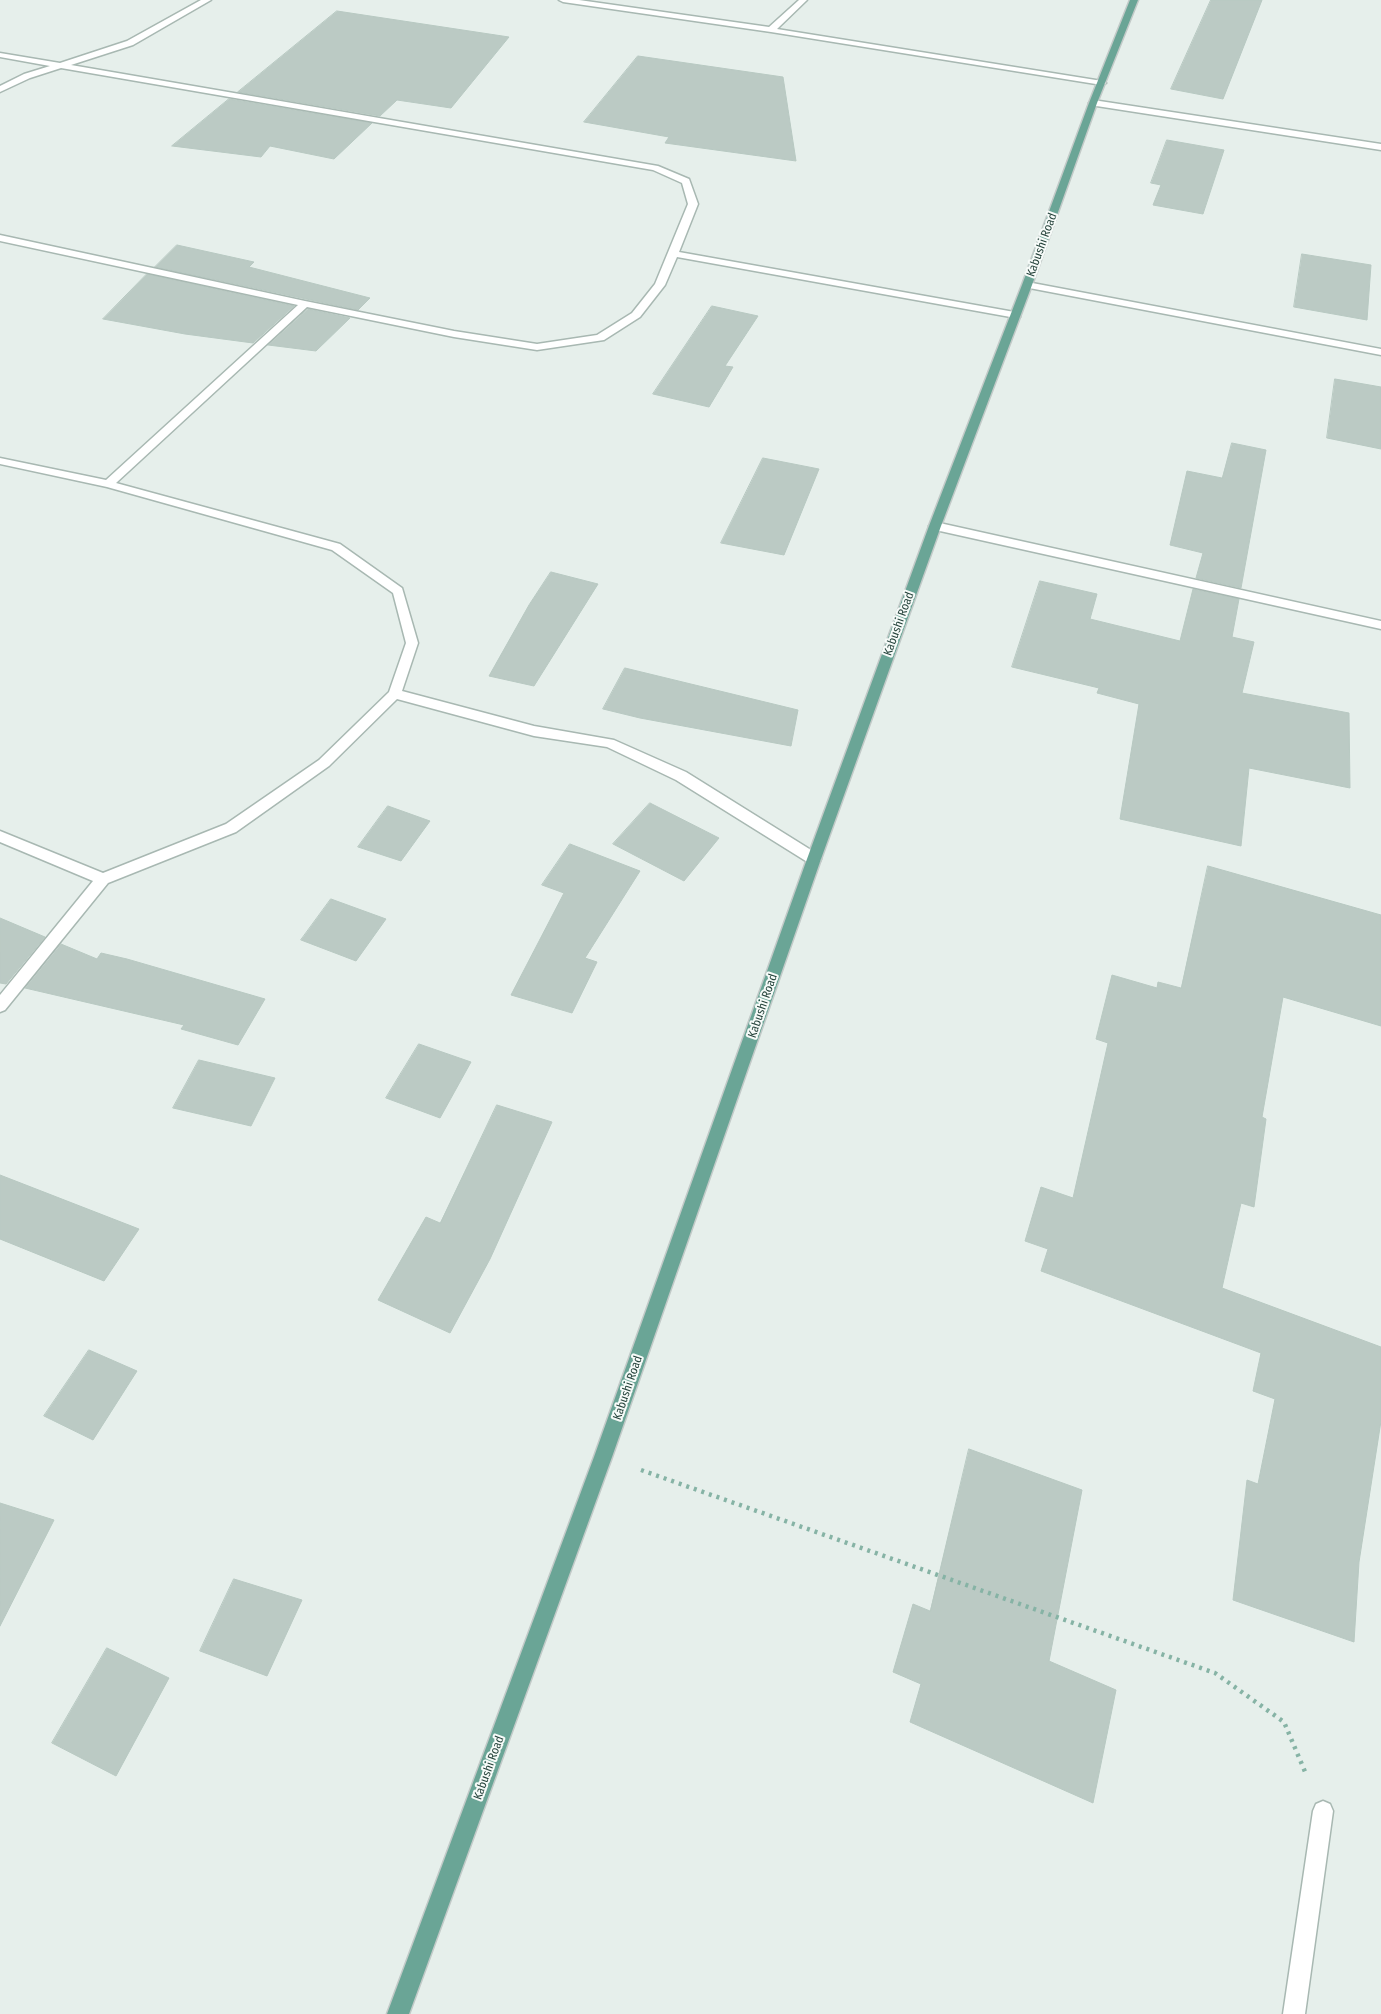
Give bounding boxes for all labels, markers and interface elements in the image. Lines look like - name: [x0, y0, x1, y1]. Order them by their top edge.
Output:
- street label: Kabushi Road: [1024, 211, 1060, 279]
- street label: Kabushi Road: [881, 590, 917, 658]
- street label: Kabushi Road: [745, 972, 781, 1040]
- street label: Kabushi Road: [610, 1354, 646, 1422]
- street label: Kabushi Road: [471, 1734, 507, 1802]

